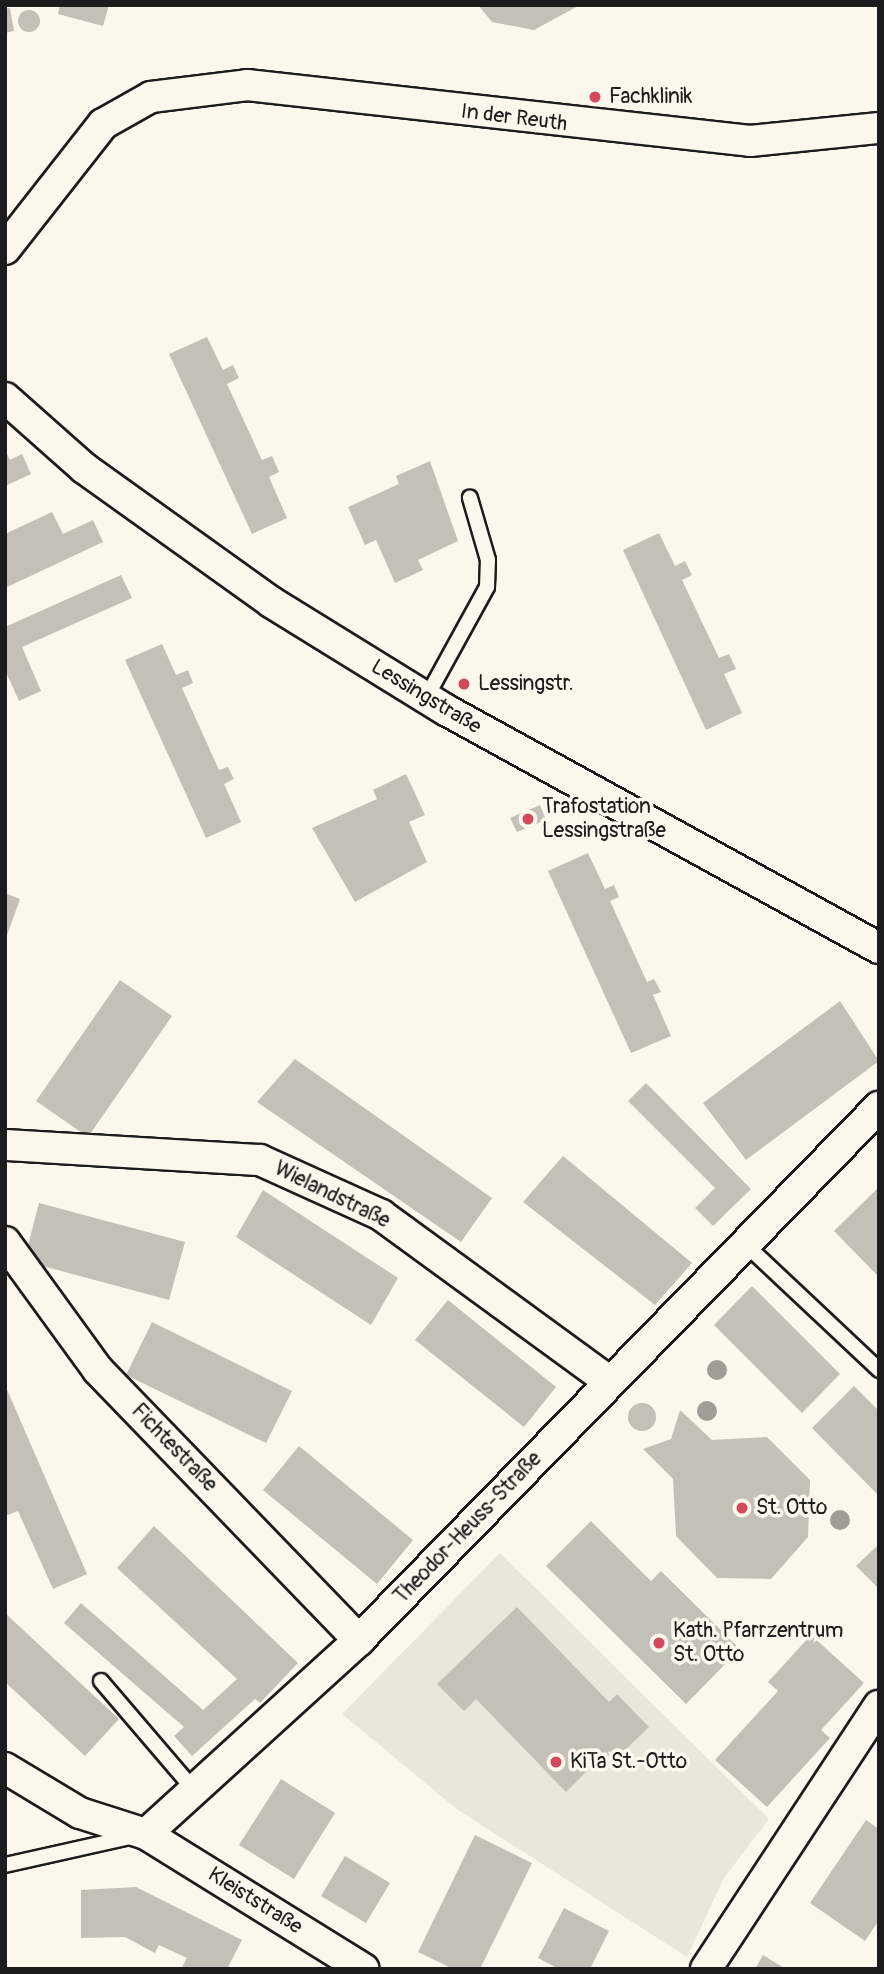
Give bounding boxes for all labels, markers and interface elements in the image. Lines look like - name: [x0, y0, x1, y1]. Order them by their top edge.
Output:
- place label: Fachklinik: [609, 84, 692, 110]
- marker: Fachklinik: [587, 89, 603, 105]
- street label: In der Reuth: [460, 99, 568, 137]
- street label: Lessingstraße: [366, 654, 486, 740]
- place label: Lessingstr.: [478, 671, 574, 697]
- marker: Lessingstr.: [456, 676, 472, 692]
- place label: Trafostation Lessingstraße: [542, 794, 666, 844]
- marker: Trafostation Lessingstraße: [520, 811, 536, 827]
- street label: Wielandstraße: [270, 1156, 394, 1234]
- street label: Fichtestraße: [126, 1399, 222, 1497]
- street label: Theodor-Heuss-Straße: [389, 1447, 547, 1609]
- place label: St. Otto: [756, 1495, 827, 1521]
- marker: St. Otto: [734, 1500, 750, 1516]
- place label: Kath. Pfarrzentrum St. Otto: [673, 1618, 843, 1668]
- marker: Kath. Pfarrzentrum St. Otto: [651, 1635, 667, 1651]
- place label: KiTa St.-Otto: [570, 1749, 687, 1775]
- marker: KiTa St.-Otto: [548, 1754, 564, 1770]
- street label: Kleiststraße: [203, 1862, 307, 1940]

